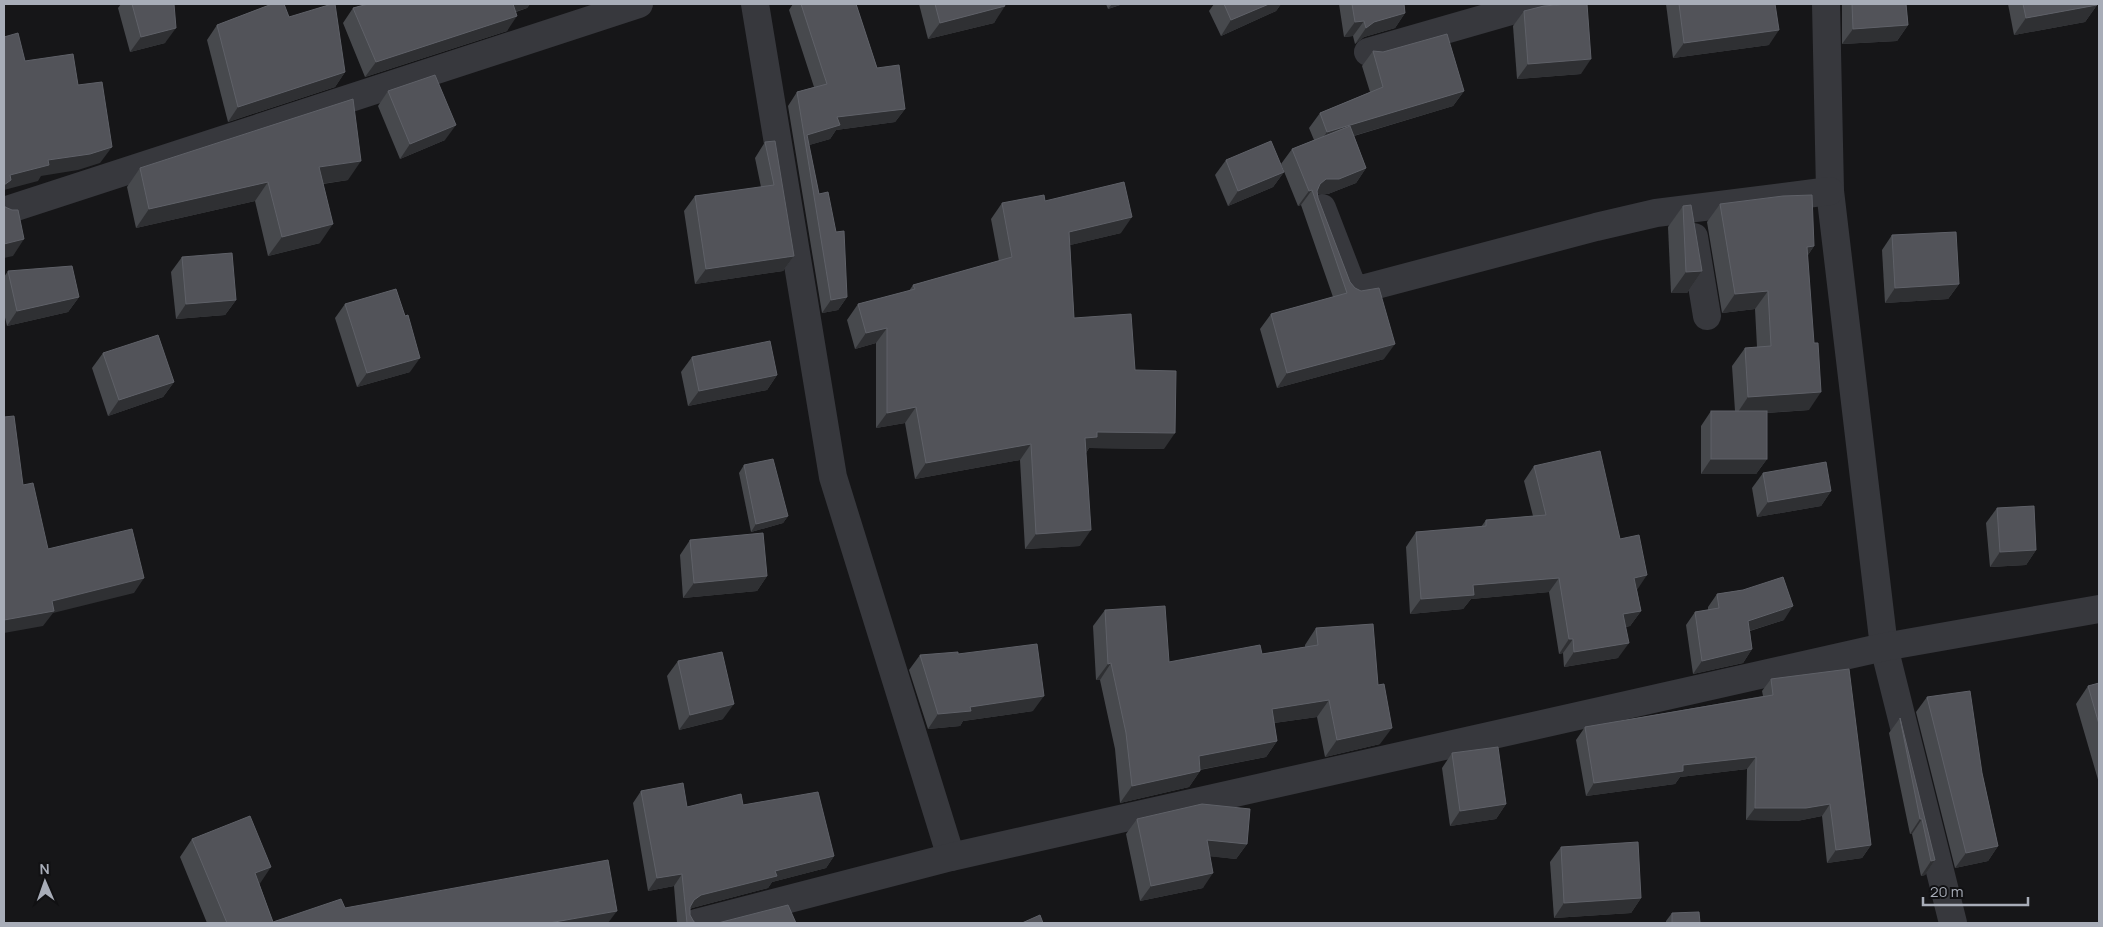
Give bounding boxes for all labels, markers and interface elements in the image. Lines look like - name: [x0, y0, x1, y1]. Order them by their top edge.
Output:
- north arrow: [20, 857, 70, 907]
- text: N: [39, 859, 50, 878]
- scale bar: [1923, 874, 2028, 906]
- text: 20 m: [1930, 881, 1963, 902]

